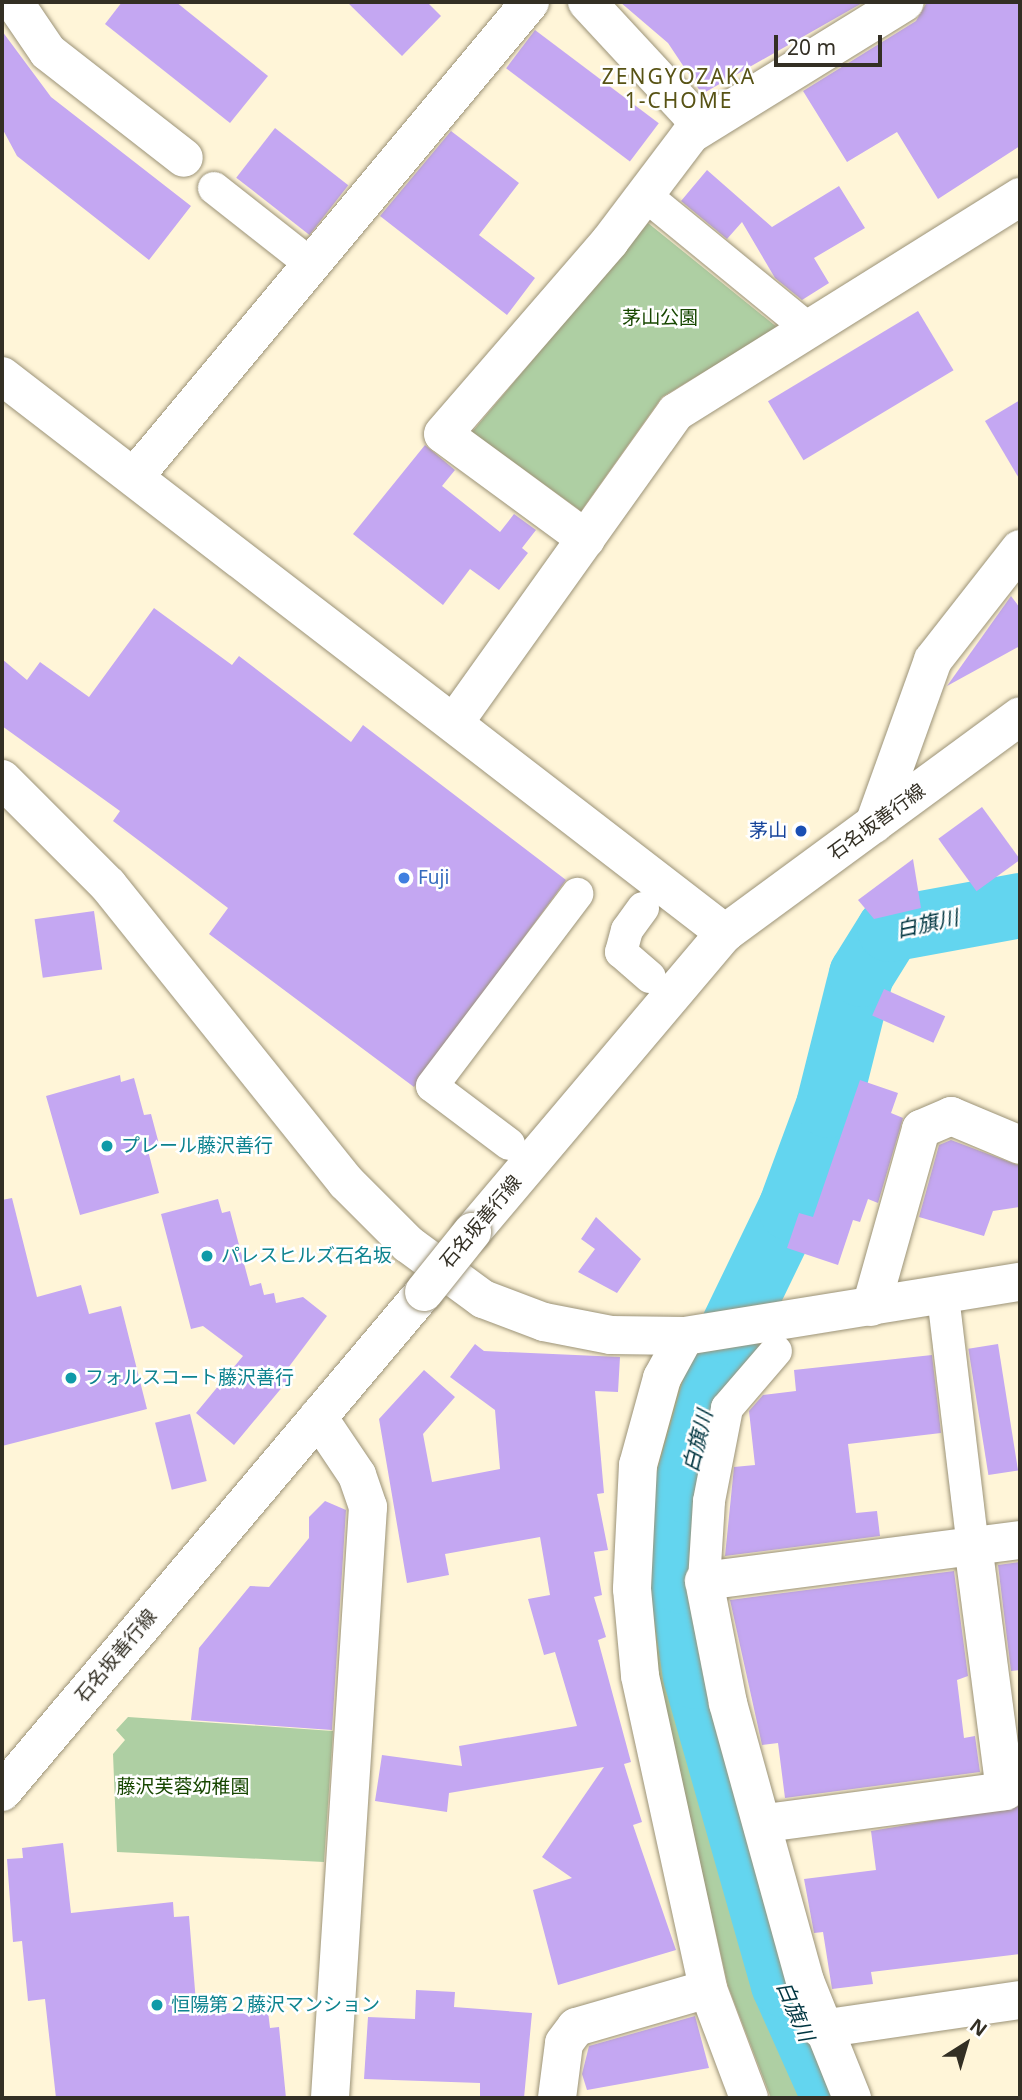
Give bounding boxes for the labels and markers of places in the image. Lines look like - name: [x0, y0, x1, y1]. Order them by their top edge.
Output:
- place label: 茅山: [749, 820, 787, 842]
- marker: 茅山: [793, 823, 809, 839]
- place label: Fuji: [418, 867, 449, 889]
- marker: Fuji: [396, 870, 412, 886]
- place label: プレール藤沢善行: [121, 1135, 273, 1157]
- marker: プレール藤沢善行: [99, 1138, 115, 1154]
- place label: パレスヒルズ石名坂: [221, 1245, 392, 1267]
- marker: パレスヒルズ石名坂: [199, 1248, 215, 1264]
- place label: フォルスコート藤沢善行: [85, 1367, 294, 1389]
- marker: フォルスコート藤沢善行: [63, 1370, 79, 1386]
- place label: 恒陽第２藤沢マンション: [171, 1994, 380, 2016]
- marker: 恒陽第２藤沢マンション: [149, 1997, 165, 2013]

